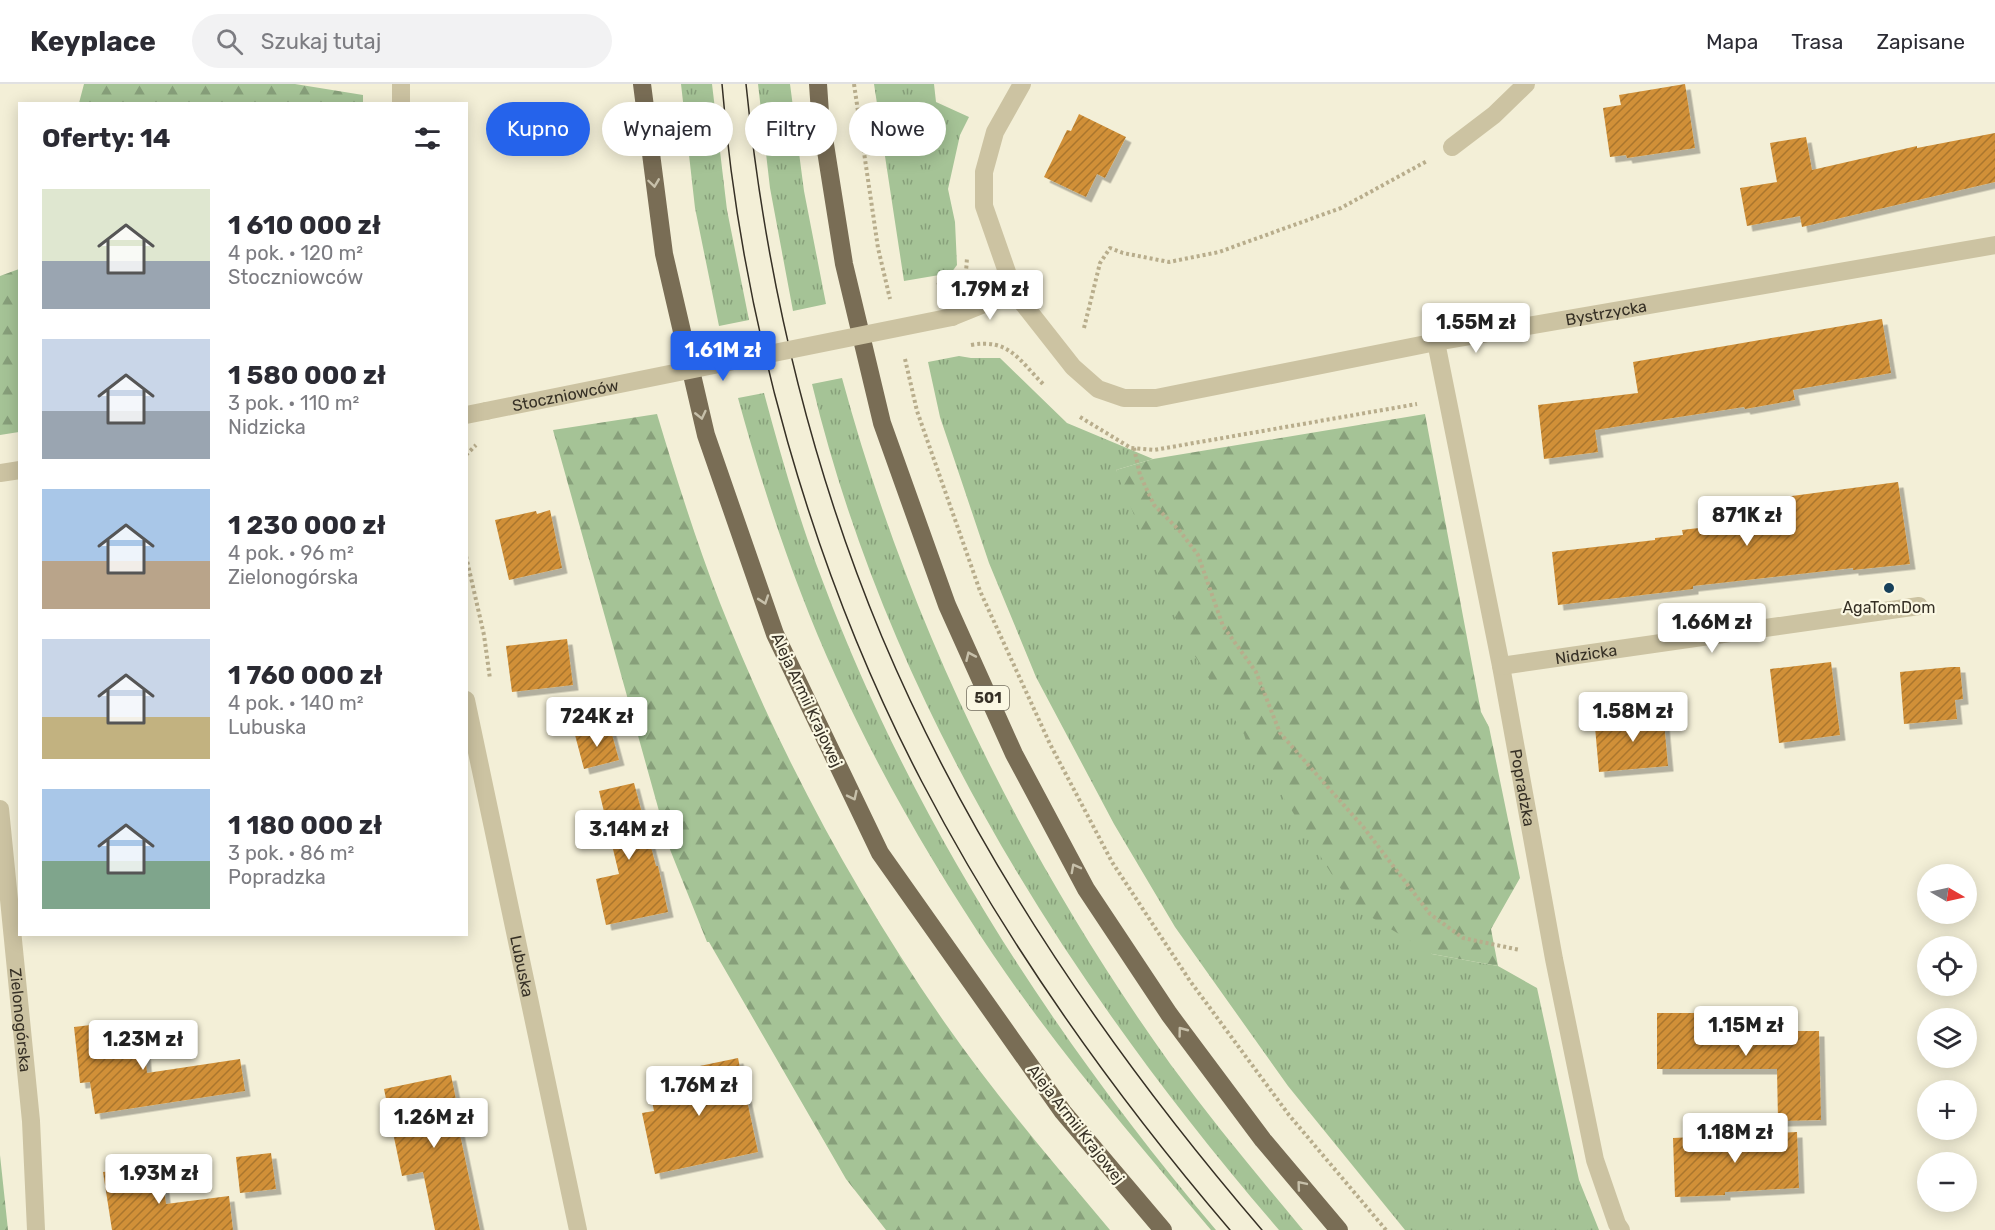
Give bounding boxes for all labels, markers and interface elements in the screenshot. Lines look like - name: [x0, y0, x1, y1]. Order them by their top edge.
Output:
- search box: [192, 14, 612, 68]
- text: Keyplace: [30, 25, 156, 58]
- icon: search: [213, 25, 246, 58]
- text: Szukaj tutaj: [261, 28, 381, 55]
- text: Mapa: [1706, 29, 1758, 54]
- text: Trasa: [1791, 29, 1843, 54]
- text: Zapisane: [1876, 29, 1965, 54]
- chip: Kupno: [486, 102, 590, 156]
- chip: Wynajem: [602, 102, 733, 156]
- chip: Filtry: [745, 102, 837, 156]
- chip: Nowe: [849, 102, 946, 156]
- icon: filters: [411, 122, 444, 155]
- text: Oferty: 14: [42, 123, 171, 154]
- one-way arrow: [647, 178, 659, 188]
- text: 1 610 000 zł: [228, 210, 381, 241]
- icon: home: [90, 213, 162, 285]
- text: 4 pok. · 120 m²: [228, 241, 363, 265]
- text: Stoczniowców: [228, 265, 363, 289]
- pin: 1.79M zł: [928, 270, 1052, 321]
- text: 1.79M zł: [951, 277, 1029, 301]
- street label: Bystrzycka: [1564, 296, 1648, 329]
- pin: 1.55M zł: [1414, 303, 1538, 354]
- text: 1.55M zł: [1436, 310, 1516, 334]
- pin: 1.61M zł: [661, 331, 785, 382]
- text: 1.61M zł: [685, 338, 761, 362]
- text: 1 580 000 zł: [228, 360, 386, 391]
- icon: home: [90, 363, 162, 435]
- street label: Stoczniowców: [510, 375, 620, 415]
- text: 3 pok. · 110 m²: [228, 391, 359, 415]
- one-way arrow: [694, 410, 707, 420]
- text: Nidzicka: [228, 415, 306, 439]
- pin: 871K zł: [1692, 496, 1802, 547]
- text: 871K zł: [1712, 503, 1782, 527]
- text: 1 230 000 zł: [228, 510, 386, 541]
- icon: home: [90, 513, 162, 585]
- text: 4 pok. · 96 m²: [228, 541, 354, 565]
- text: Zielonogórska: [228, 565, 358, 589]
- marker: AgaTomDom: [1882, 581, 1896, 595]
- one-way arrow: [756, 594, 769, 605]
- place label: AgaTomDom: [1842, 598, 1936, 617]
- pin: 1.66M zł: [1650, 603, 1774, 654]
- text: 1.66M zł: [1672, 610, 1752, 634]
- street label: Aleja Armii Krajowej: [768, 630, 846, 770]
- street label: Nidzicka: [1554, 640, 1618, 668]
- one-way arrow: [965, 651, 977, 662]
- text: 1 760 000 zł: [228, 660, 383, 691]
- icon: home: [90, 663, 162, 735]
- road number: 501: [967, 686, 1009, 710]
- text: 4 pok. · 140 m²: [228, 691, 364, 715]
- pin: 1.58M zł: [1571, 692, 1695, 743]
- pin: 724K zł: [542, 697, 652, 748]
- text: 1.58M zł: [1593, 699, 1673, 723]
- text: 724K zł: [560, 704, 634, 728]
- text: Lubuska: [228, 715, 306, 739]
- street label: Popradzka: [1507, 747, 1539, 828]
- one-way arrow: [846, 790, 858, 801]
- text: 1 180 000 zł: [228, 810, 382, 841]
- pin: 3.14M zł: [567, 810, 691, 861]
- icon: home: [90, 813, 162, 885]
- text: 3.14M zł: [589, 817, 669, 841]
- text: 3 pok. · 86 m²: [228, 841, 354, 865]
- one-way arrow: [1071, 864, 1082, 875]
- north arrow: [1917, 864, 1977, 924]
- map controls: [1917, 864, 1977, 1212]
- text: Popradzka: [228, 865, 326, 889]
- street label: Lubuska: [506, 933, 538, 999]
- button: locate: [1917, 936, 1977, 996]
- street label: Zielonogórska: [6, 967, 36, 1073]
- pin: 1.15M zł: [1684, 1006, 1808, 1057]
- button: layers: [1917, 1008, 1977, 1068]
- text: 1.15M zł: [1708, 1013, 1784, 1037]
- pin: 1.23M zł: [81, 1020, 205, 1071]
- text: 1.23M zł: [103, 1027, 183, 1051]
- one-way arrow: [1178, 1027, 1189, 1038]
- street label: Aleja Armii Krajowej: [1024, 1061, 1128, 1187]
- pin: 1.76M zł: [637, 1066, 761, 1117]
- text: 1.76M zł: [660, 1073, 738, 1097]
- button: +: [1917, 1080, 1977, 1140]
- pin: 1.26M zł: [372, 1098, 496, 1149]
- text: 1.26M zł: [394, 1105, 474, 1129]
- pin: 1.18M zł: [1673, 1113, 1797, 1164]
- text: 1.18M zł: [1697, 1120, 1773, 1144]
- button: −: [1917, 1152, 1977, 1212]
- pin: 1.93M zł: [97, 1154, 221, 1205]
- text: 1.93M zł: [119, 1161, 199, 1185]
- one-way arrow: [1297, 1181, 1308, 1192]

